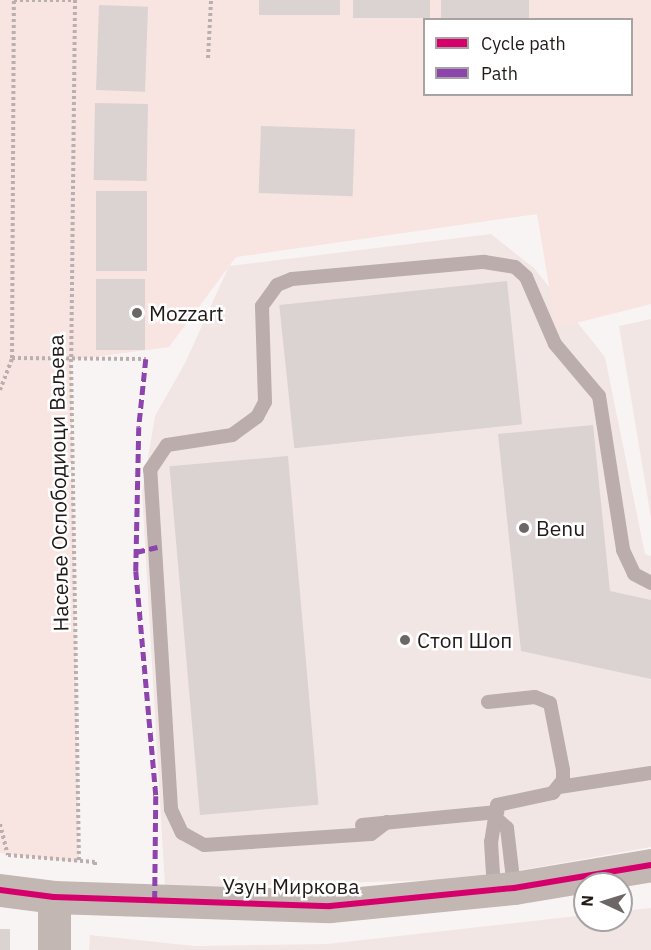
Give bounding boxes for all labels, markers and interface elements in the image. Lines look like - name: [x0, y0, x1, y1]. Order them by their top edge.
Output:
- legend: [423, 18, 633, 96]
- text: Cycle path: [481, 32, 566, 55]
- text: Path: [481, 62, 518, 85]
- place label: Mozzart: [149, 300, 224, 326]
- marker: Mozzart: [130, 306, 144, 320]
- street label: Насеље Ослободиоци Ваљева: [43, 334, 73, 632]
- place label: Benu: [536, 515, 585, 541]
- marker: Benu: [517, 521, 531, 535]
- place label: Стоп Шоп: [417, 627, 512, 653]
- marker: Стоп Шоп: [398, 633, 412, 647]
- north arrow: [573, 872, 633, 932]
- street label: Узун Миркова: [223, 873, 359, 899]
- text: N: [577, 894, 597, 907]

